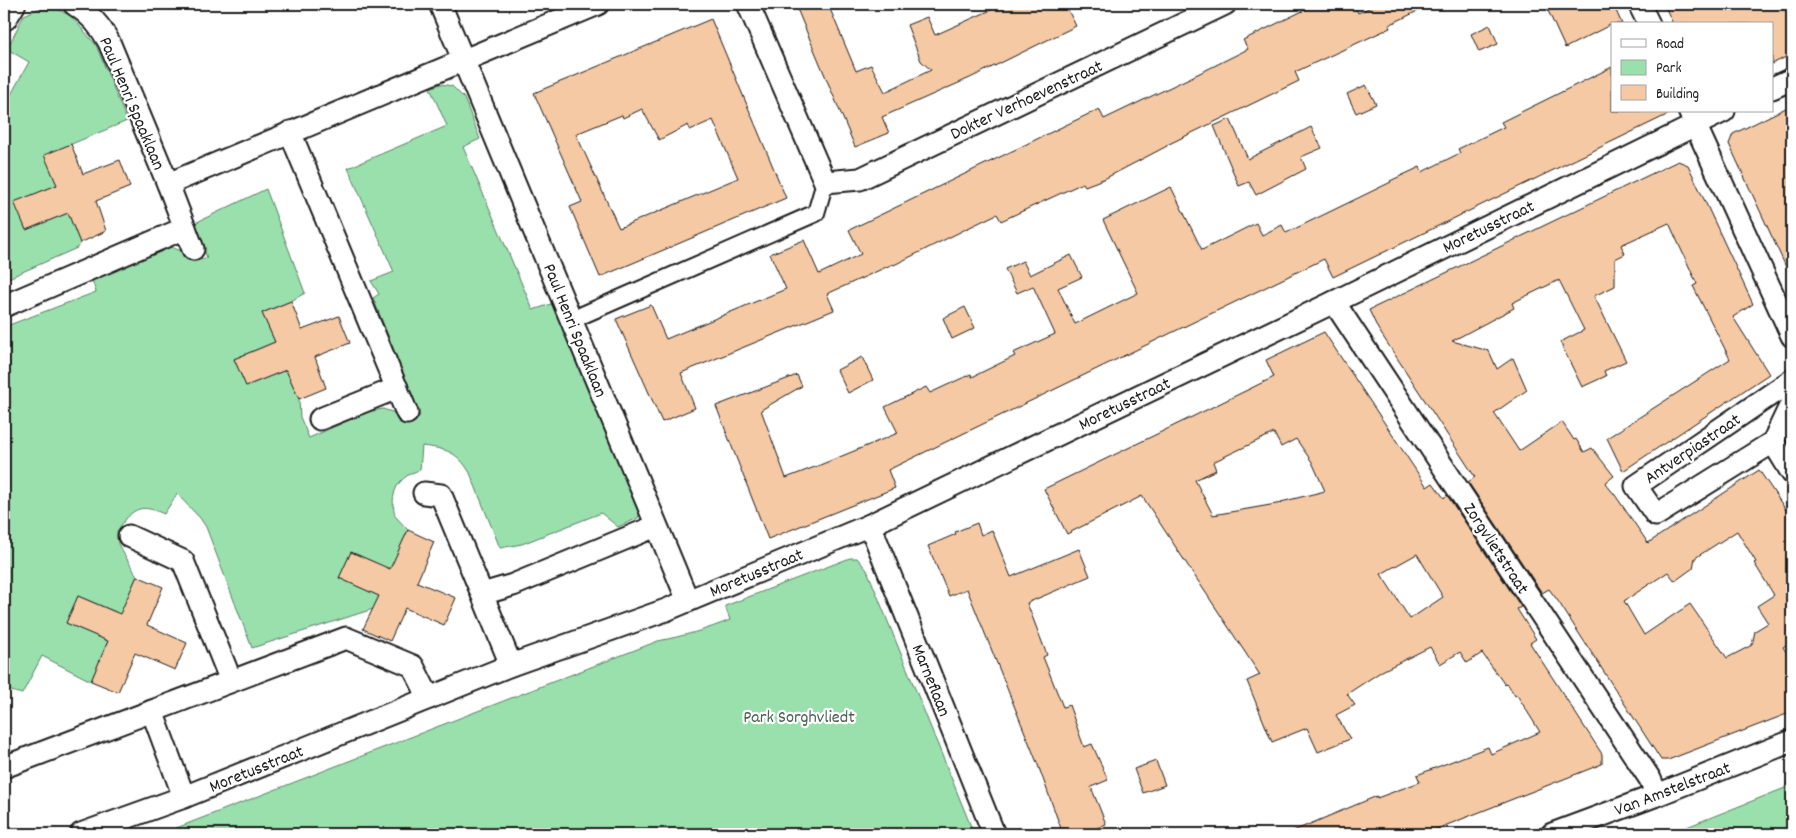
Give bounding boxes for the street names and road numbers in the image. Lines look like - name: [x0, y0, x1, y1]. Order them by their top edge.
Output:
- street label: Paul Henri Spaaklaan: [91, 34, 170, 174]
- street label: Dokter Verhoevenstraat: [947, 55, 1108, 148]
- street label: Moretusstraat: [1439, 195, 1540, 261]
- street label: Paul Henri Spaaklaan: [535, 260, 612, 402]
- street label: Moretusstraat: [1075, 372, 1176, 438]
- street label: Antverpiastraat: [1640, 408, 1747, 492]
- street label: Zorgvlietstraat: [1456, 499, 1534, 600]
- street label: Moretusstraat: [706, 543, 808, 605]
- street label: Marneflaan: [904, 641, 956, 721]
- street label: Moretusstraat: [206, 740, 308, 801]
- street label: Van Amstelstraat: [1611, 757, 1735, 824]

